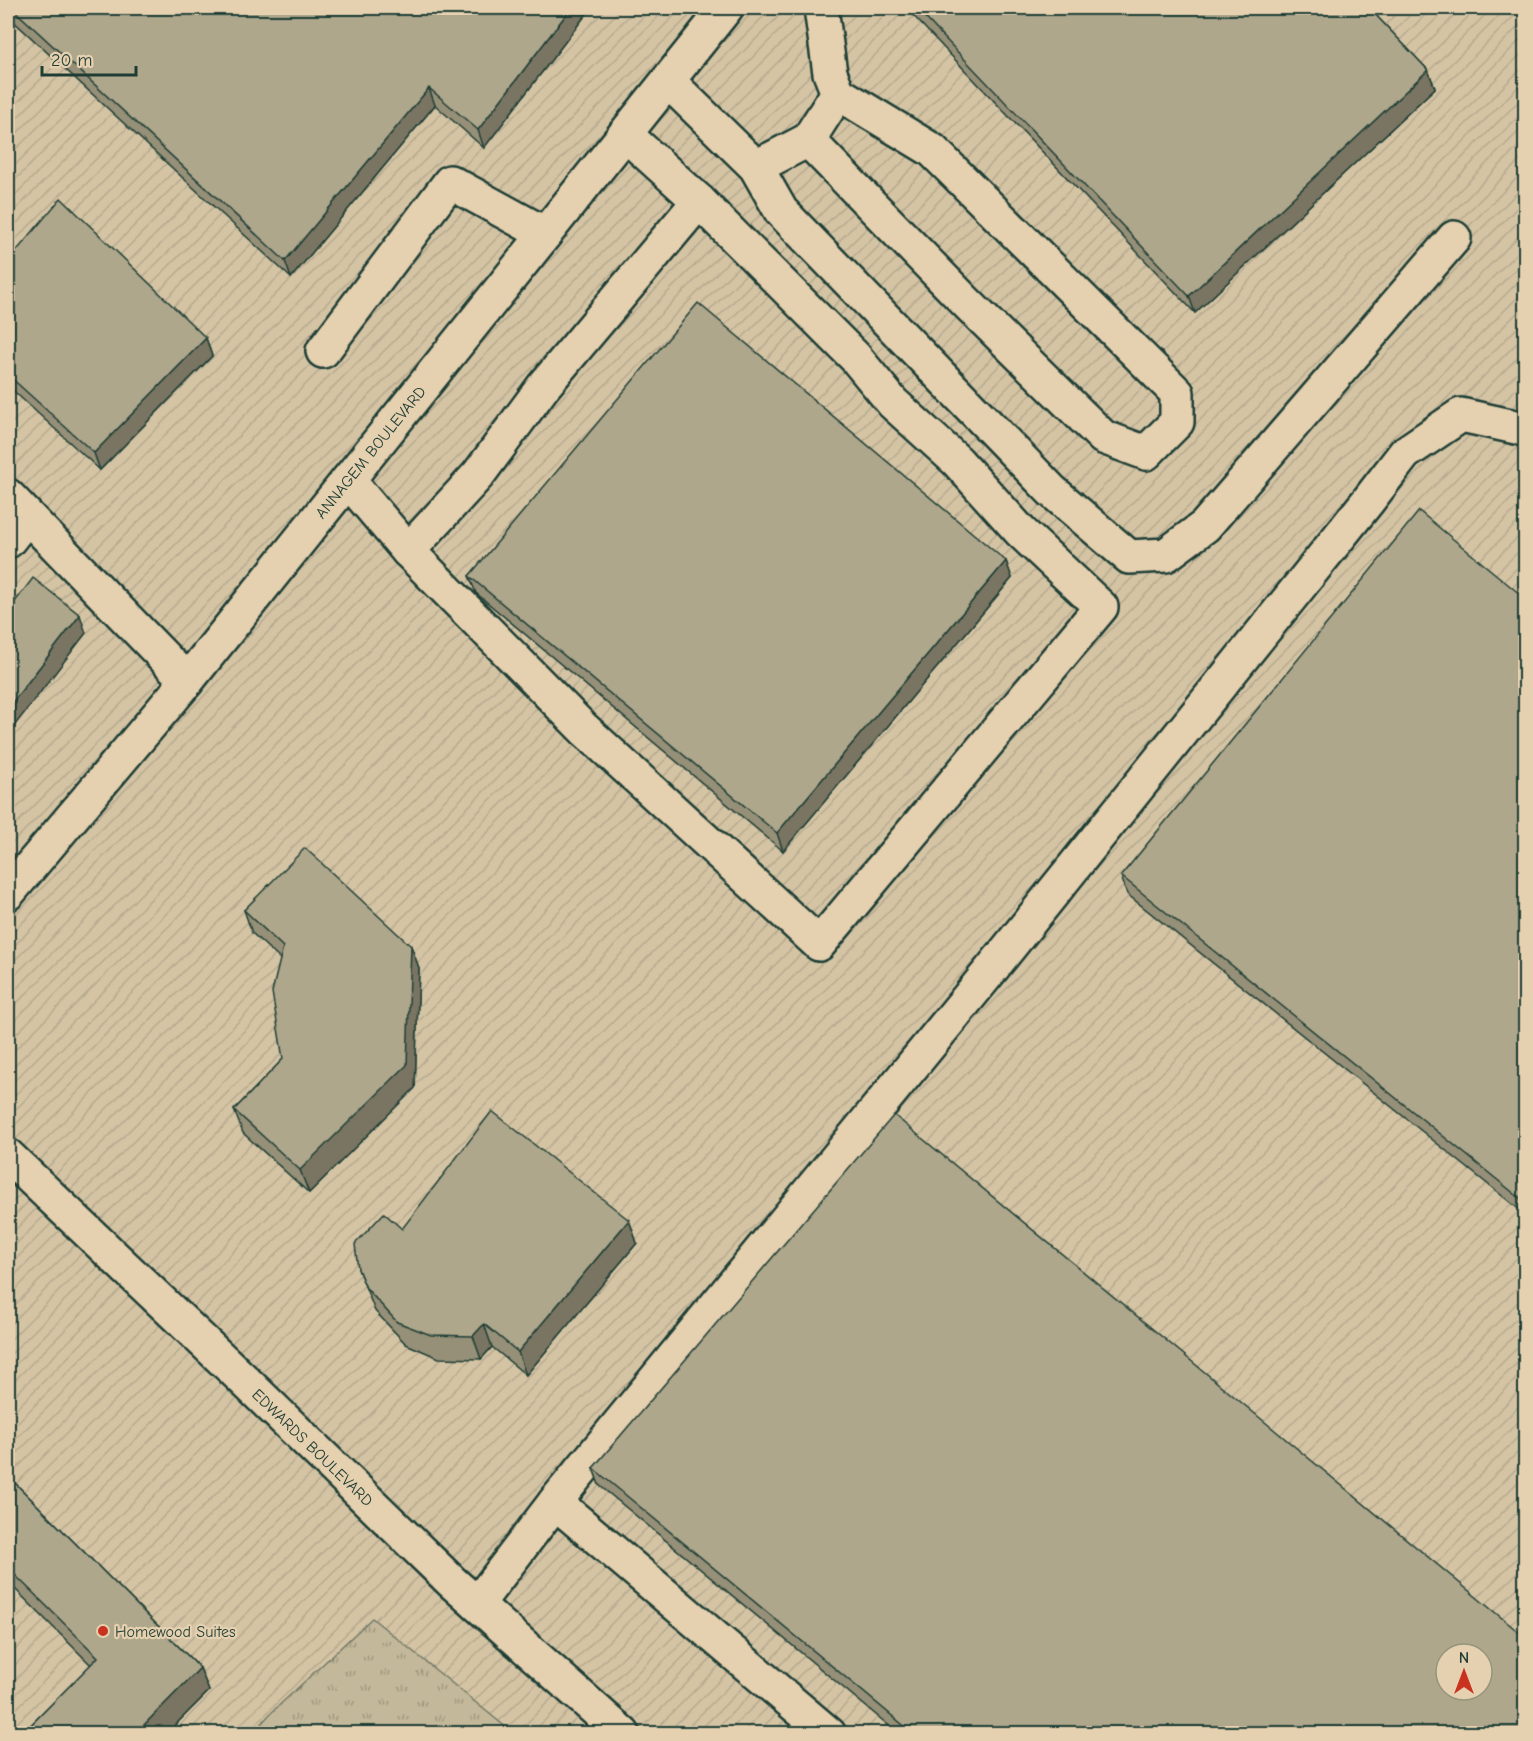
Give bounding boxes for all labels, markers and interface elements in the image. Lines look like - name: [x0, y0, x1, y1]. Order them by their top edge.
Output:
- scale bar: [42, 39, 136, 77]
- text: 20 m: [51, 50, 92, 71]
- street label: ANNAGEM BOULEVARD: [312, 383, 430, 522]
- street label: EDWARDS BOULEVARD: [248, 1385, 376, 1510]
- place label: Homewood Suites: [115, 1623, 236, 1641]
- marker: Homewood Suites: [96, 1624, 110, 1638]
- north arrow: [1434, 1642, 1494, 1702]
- text: N: [1459, 1649, 1469, 1667]

